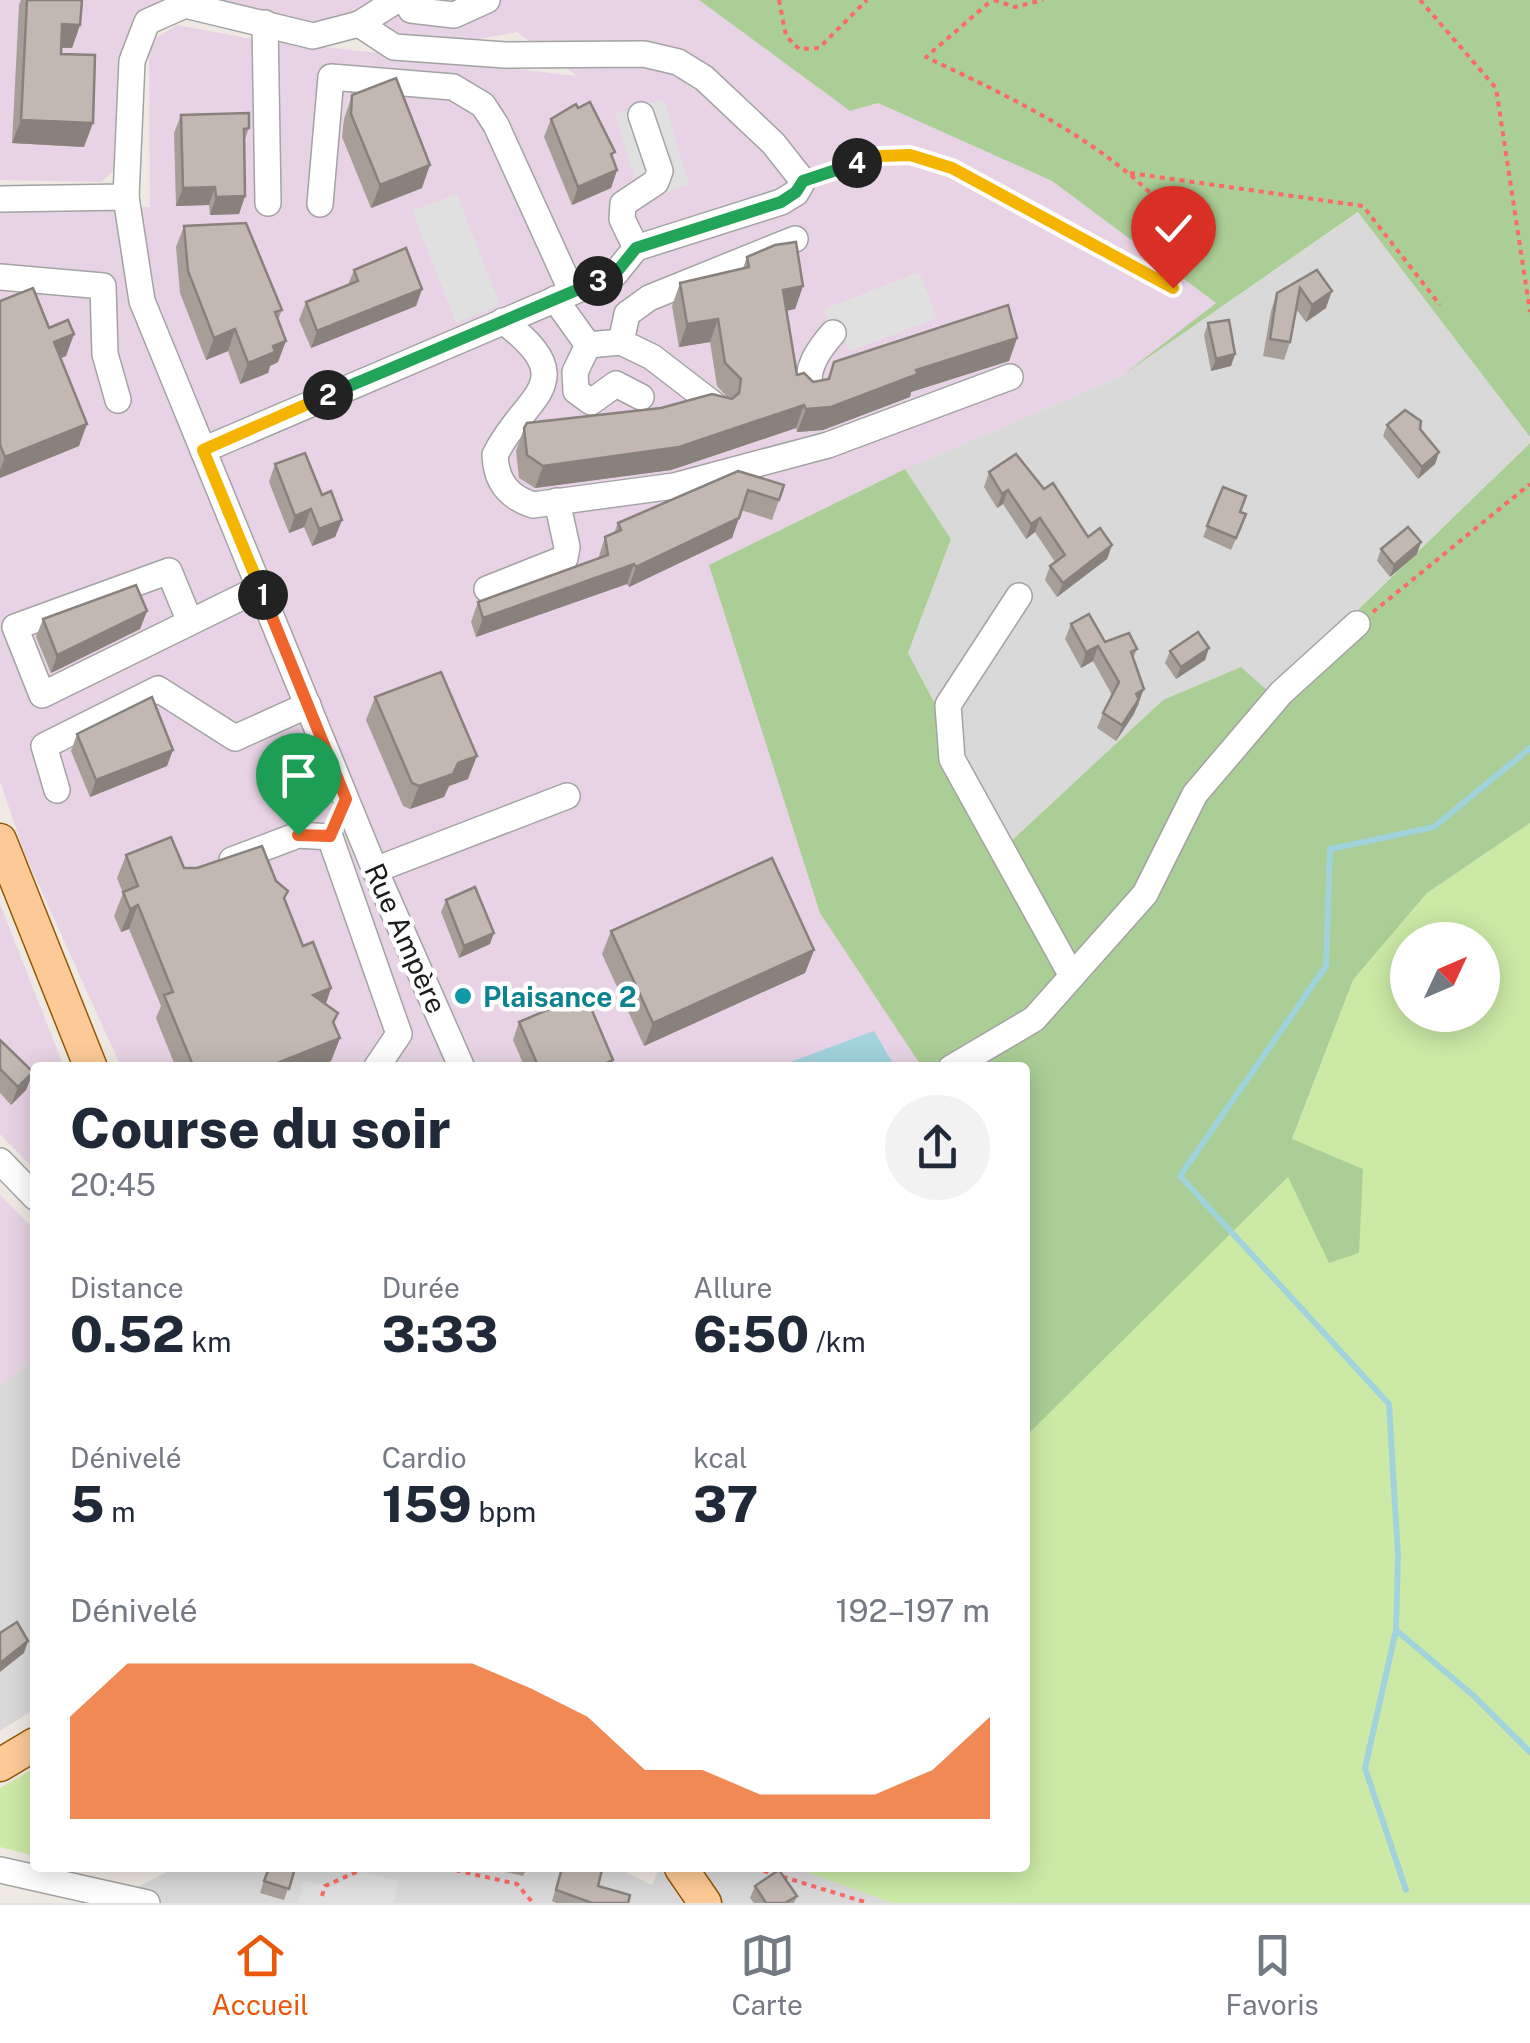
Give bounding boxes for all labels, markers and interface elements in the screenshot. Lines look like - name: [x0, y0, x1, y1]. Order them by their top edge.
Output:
- pin: 4: [832, 138, 882, 188]
- text: 4: [848, 146, 866, 179]
- pin: [1131, 186, 1216, 289]
- icon: check: [1146, 201, 1201, 256]
- pin: 3: [573, 256, 623, 306]
- text: 3: [589, 264, 607, 297]
- pin: 2: [303, 370, 353, 420]
- text: 2: [319, 378, 337, 411]
- pin: 1: [238, 570, 288, 620]
- text: 1: [257, 578, 269, 611]
- pin: [256, 733, 341, 836]
- icon: arrive: [271, 748, 326, 803]
- street label: Rue Ampère: [358, 858, 454, 1018]
- north arrow: [1390, 922, 1500, 1032]
- map controls: [1390, 922, 1500, 1032]
- place label: Plaisance 2: [483, 980, 636, 1013]
- marker: Plaisance 2: [452, 985, 474, 1007]
- button: share: [885, 1095, 990, 1200]
- text: Course du soir: [70, 1096, 450, 1160]
- text: 20:45: [70, 1166, 156, 1203]
- text: Distance: [70, 1271, 184, 1304]
- text: Durée: [382, 1271, 460, 1304]
- text: Allure: [693, 1271, 772, 1304]
- text: 0.52: [70, 1304, 185, 1363]
- text: 3:33: [382, 1304, 498, 1363]
- text: 6:50: [693, 1304, 809, 1363]
- text: km: [185, 1325, 231, 1358]
- text: /km: [809, 1325, 866, 1358]
- text: Dénivelé: [70, 1441, 182, 1474]
- text: Cardio: [382, 1441, 467, 1474]
- text: kcal: [693, 1441, 747, 1474]
- text: 5: [70, 1474, 105, 1533]
- text: 159: [382, 1474, 472, 1533]
- text: 37: [693, 1474, 758, 1533]
- text: m: [105, 1495, 136, 1528]
- text: bpm: [472, 1495, 536, 1528]
- text: Dénivelé: [70, 1592, 198, 1629]
- text: 192–197 m: [835, 1592, 990, 1629]
- tab: Accueil: [211, 1928, 309, 2021]
- tab: Carte: [731, 1928, 803, 2021]
- tab: Favoris: [1226, 1928, 1319, 2021]

